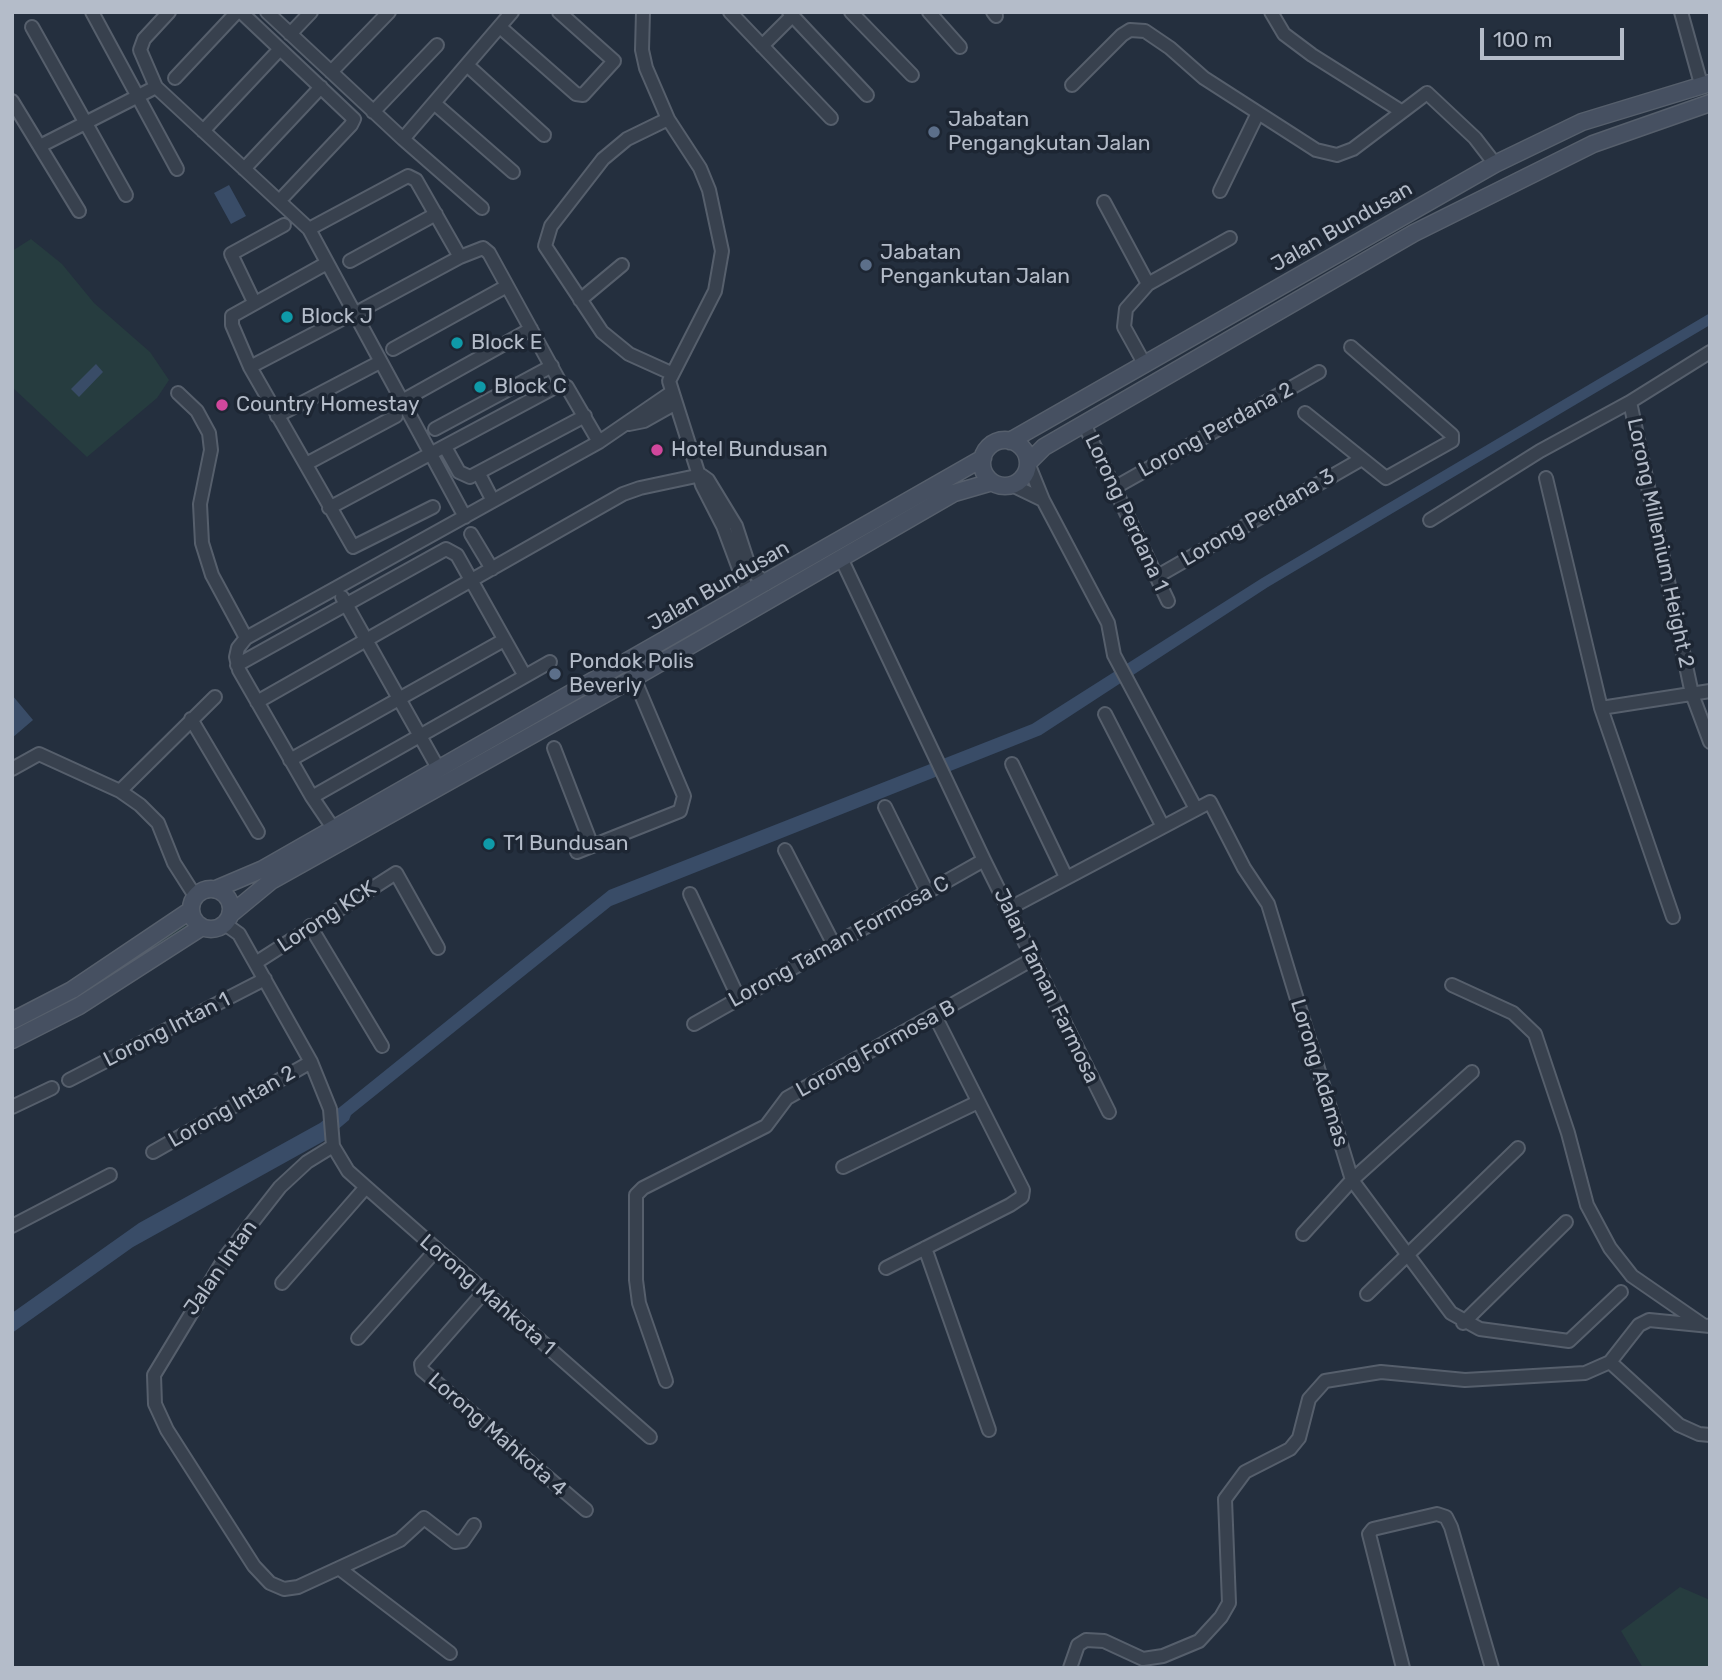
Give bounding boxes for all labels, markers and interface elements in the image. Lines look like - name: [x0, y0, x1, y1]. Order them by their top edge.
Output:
- scale bar: [1484, 14, 1628, 58]
- text: 100 m: [1493, 27, 1552, 52]
- place label: Jabatan Pengangkutan Jalan: [948, 107, 1151, 157]
- marker: Jabatan Pengangkutan Jalan: [926, 124, 942, 140]
- street label: Jalan Bundusan: [1267, 176, 1417, 278]
- place label: Jabatan Pengankutan Jalan: [880, 240, 1070, 290]
- marker: Jabatan Pengankutan Jalan: [858, 257, 874, 273]
- place label: Block J: [301, 304, 373, 330]
- marker: Block J: [279, 309, 295, 325]
- place label: Block E: [471, 330, 542, 356]
- marker: Block E: [449, 335, 465, 351]
- place label: Block C: [494, 374, 567, 400]
- street label: Lorong Perdana 2: [1134, 377, 1298, 483]
- marker: Block C: [472, 379, 488, 395]
- place label: Country Homestay: [236, 392, 420, 418]
- marker: Country Homestay: [214, 397, 230, 413]
- street label: Lorong Millenium Height 2: [1621, 416, 1699, 670]
- street label: Lorong Perdana 1: [1079, 431, 1173, 595]
- place label: Hotel Bundusan: [671, 437, 828, 463]
- marker: Hotel Bundusan: [649, 442, 665, 458]
- street label: Lorong Perdana 3: [1177, 464, 1339, 572]
- street label: Jalan Bundusan: [644, 535, 794, 637]
- place label: Pondok Polis Beverly: [569, 649, 694, 699]
- marker: Pondok Polis Beverly: [547, 666, 563, 682]
- place label: T1 Bundusan: [503, 831, 629, 857]
- marker: T1 Bundusan: [481, 836, 497, 852]
- street label: Lorong Taman Formosa C: [724, 871, 954, 1013]
- street label: Lorong KCK: [273, 876, 381, 958]
- street label: Jalan Taman Farmosa: [988, 884, 1104, 1088]
- street label: Lorong Intan 1: [99, 987, 235, 1073]
- street label: Lorong Formosa B: [792, 995, 960, 1103]
- street label: Lorong Adamas: [1285, 996, 1353, 1150]
- street label: Lorong Intan 2: [164, 1061, 300, 1153]
- street label: Jalan Intan: [179, 1216, 263, 1320]
- street label: Lorong Mahkota 1: [414, 1229, 560, 1361]
- street label: Lorong Mahkota 4: [423, 1368, 571, 1502]

